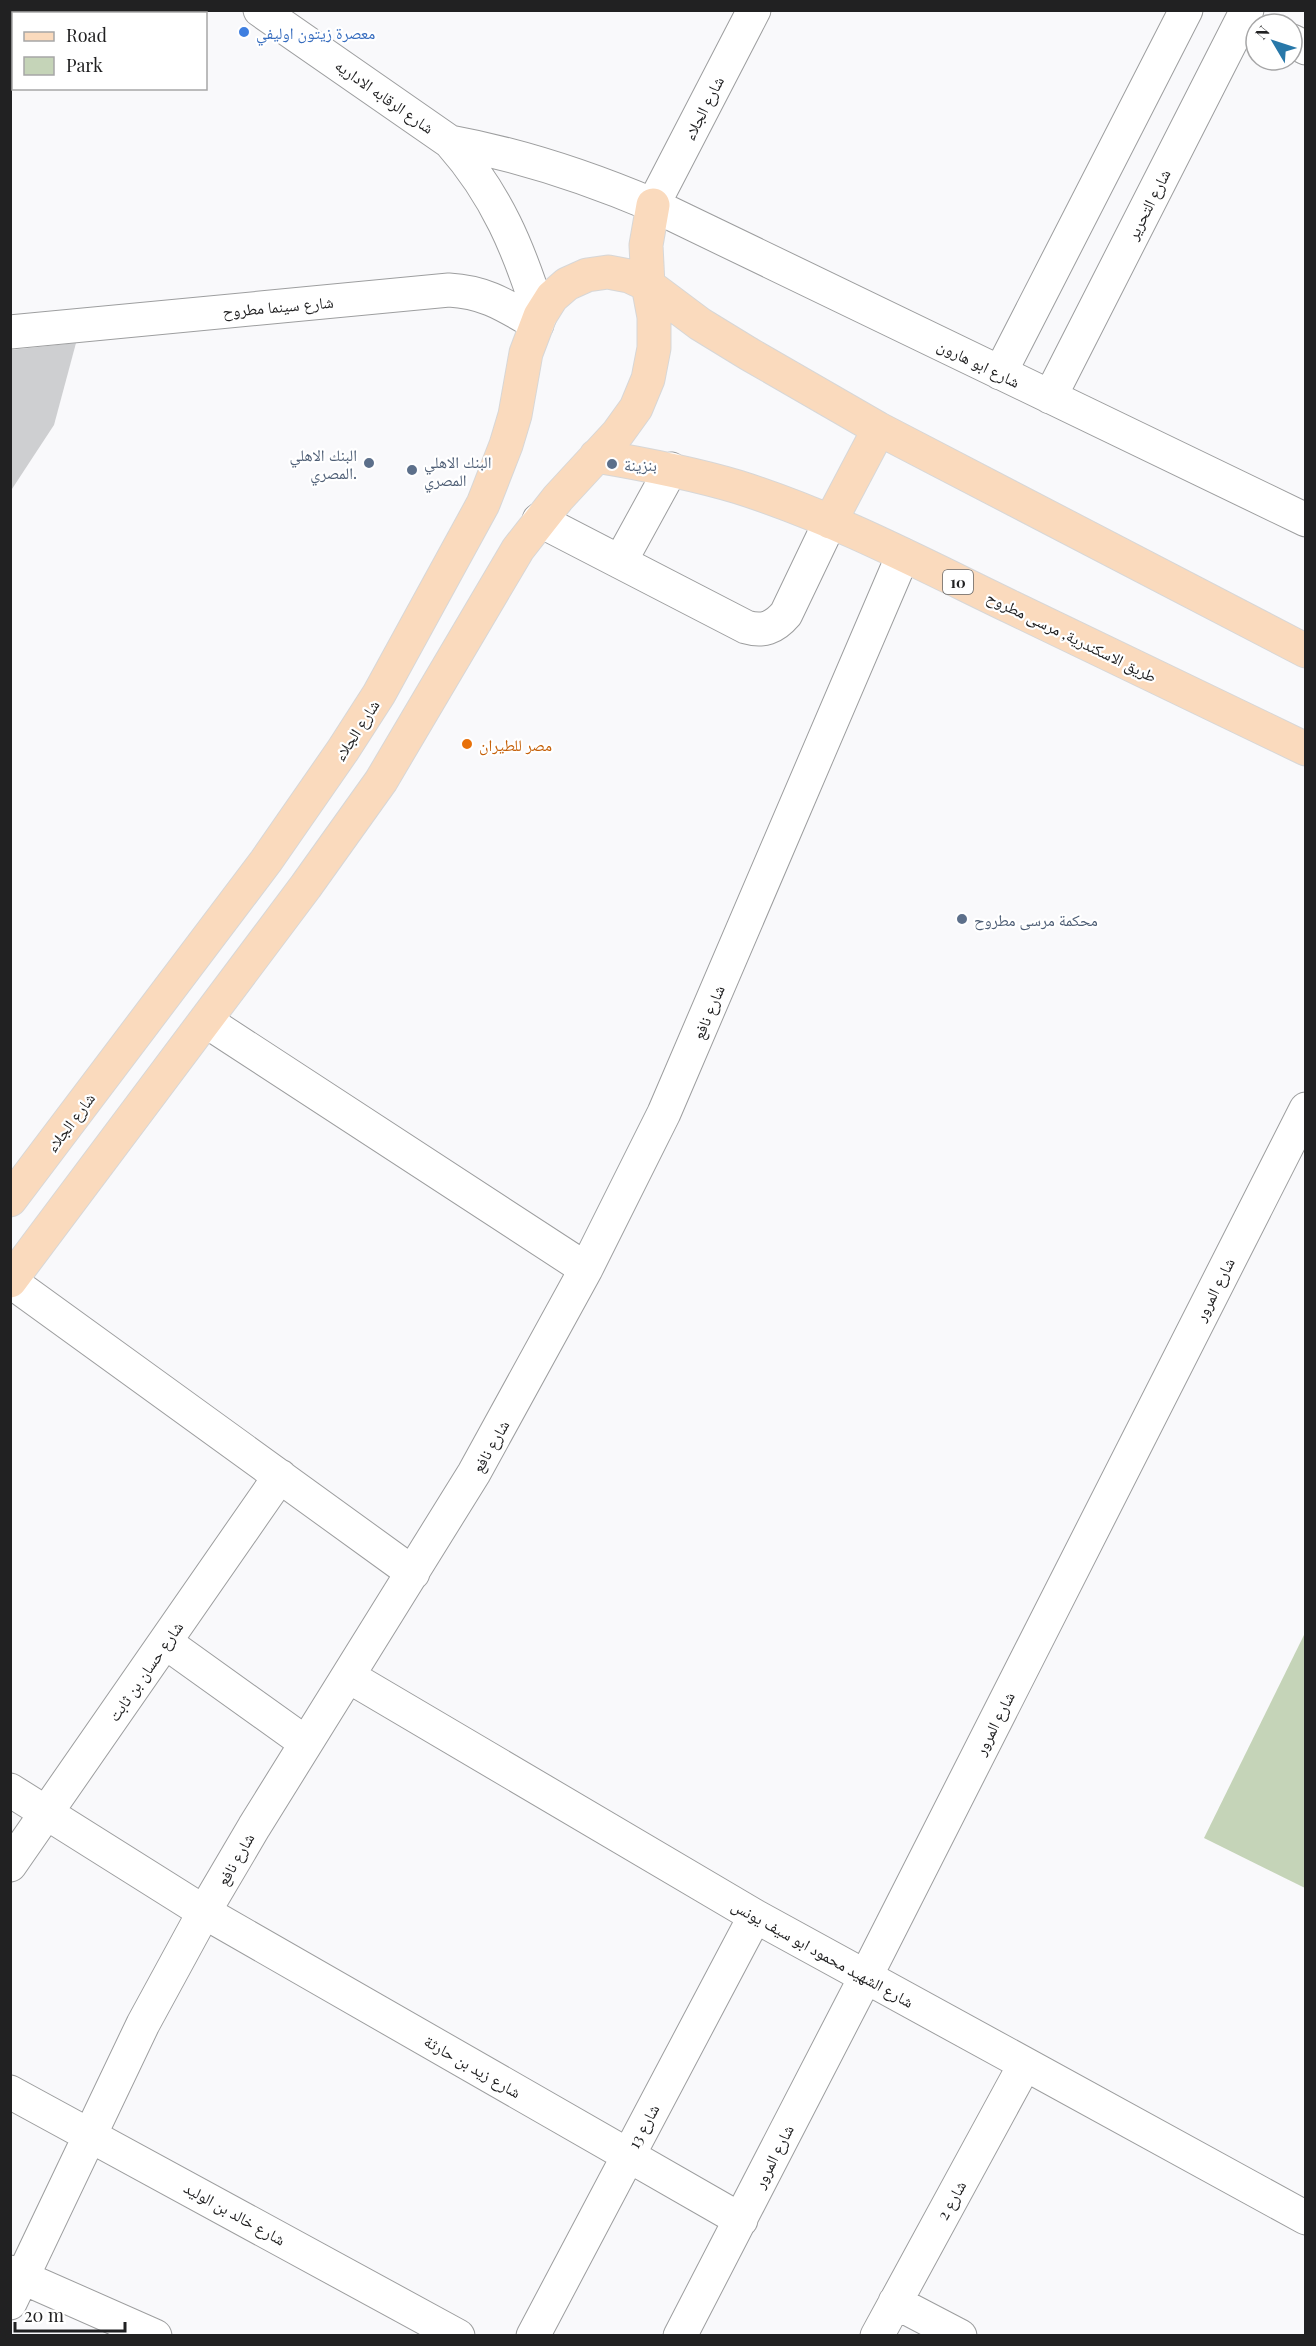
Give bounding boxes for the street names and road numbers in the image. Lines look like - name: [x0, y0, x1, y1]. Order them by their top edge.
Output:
- street label: شارع الرقابه الاداريه: [331, 54, 438, 139]
- street label: شارع الجلاء: [678, 72, 729, 144]
- street label: شارع التحرير: [1121, 165, 1176, 244]
- street label: شارع سينما مطروح: [222, 291, 335, 322]
- street label: شارع ابو هارون: [934, 334, 1024, 393]
- road number: 10: [943, 570, 973, 594]
- street label: طريق الاسكندرية, مرسى مطروح: [983, 586, 1161, 687]
- street label: شارع الجلاء: [328, 695, 384, 765]
- street label: شارع نافع: [687, 982, 730, 1043]
- street label: شارع الجلاء: [41, 1088, 100, 1156]
- street label: شارع المرور: [1189, 1254, 1240, 1326]
- street label: شارع نافع: [467, 1416, 514, 1477]
- street label: شارع حسان بن ثابت: [103, 1617, 188, 1726]
- street label: شارع المرور: [969, 1688, 1020, 1760]
- street label: شارع نافع: [212, 1829, 259, 1890]
- street label: شارع الشهيد محمود ابو سيف يونس: [728, 1894, 918, 2013]
- street label: شارع زيد بن حارثة: [420, 2030, 525, 2103]
- street label: شارع 13: [623, 2100, 664, 2152]
- street label: شارع المرور: [748, 2121, 799, 2193]
- street label: شارع خالد بن الوليد: [180, 2176, 289, 2250]
- street label: شارع 2: [932, 2177, 971, 2224]

